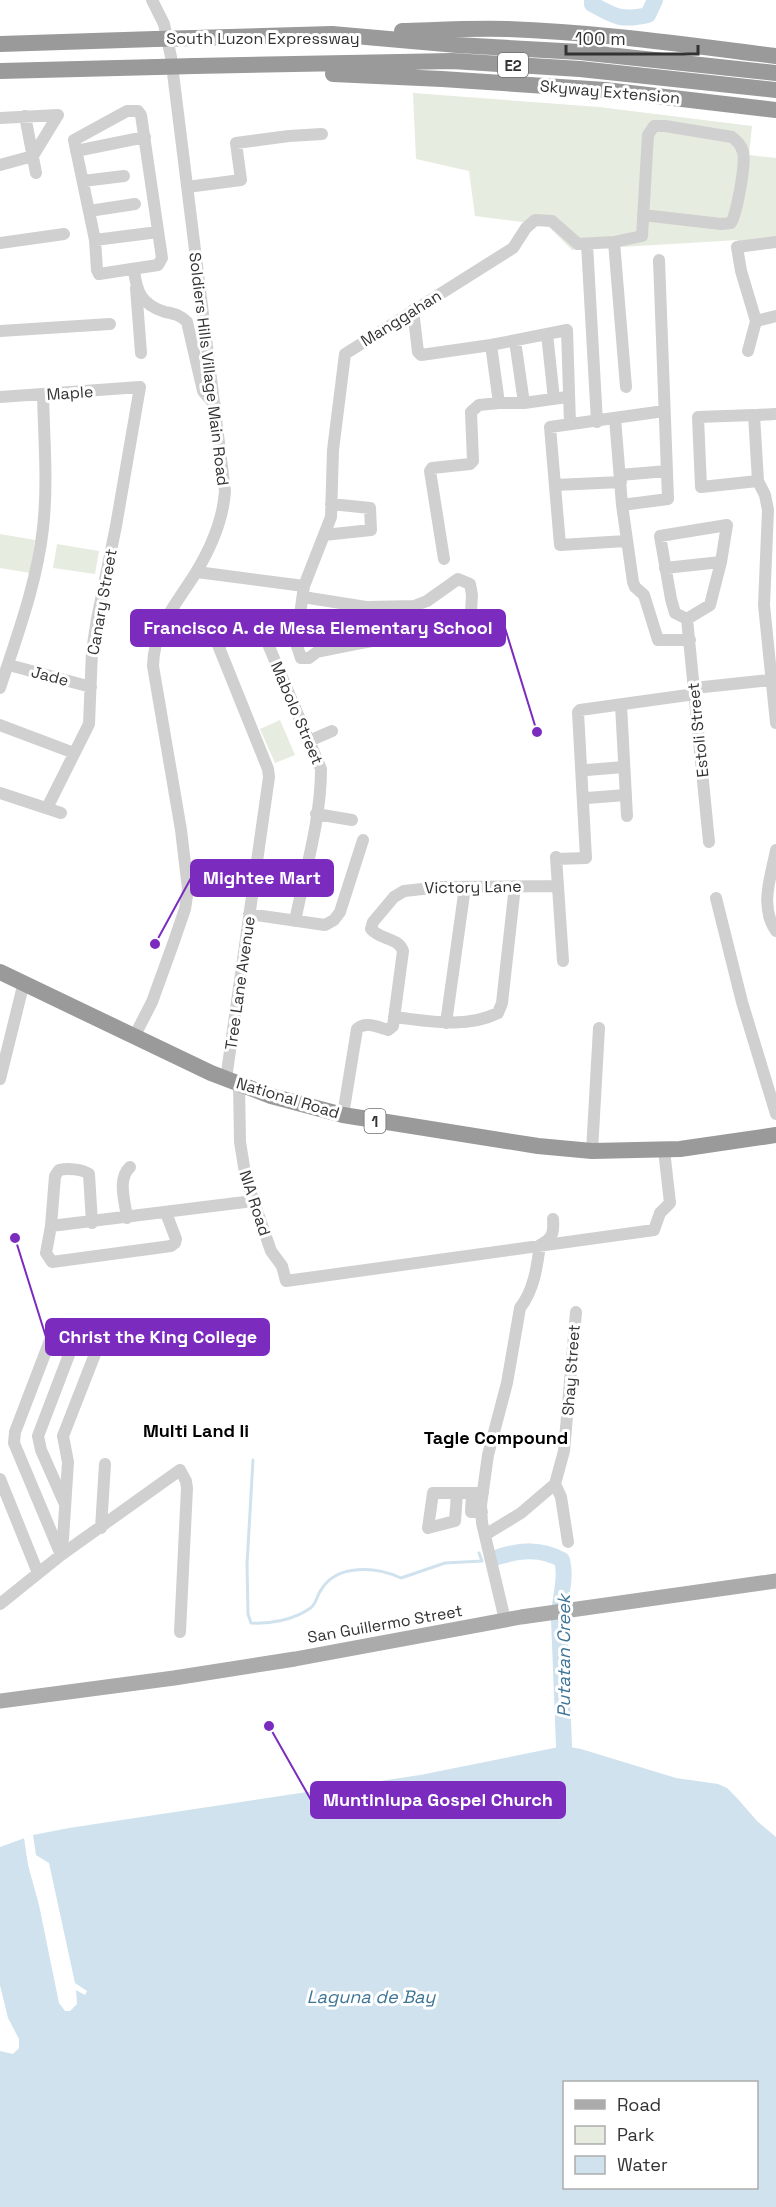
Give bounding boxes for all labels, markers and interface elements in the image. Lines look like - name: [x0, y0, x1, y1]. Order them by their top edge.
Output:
- scale bar: [566, 18, 698, 56]
- text: 100 m: [575, 27, 626, 50]
- street label: South Luzon Expressway: [166, 28, 360, 49]
- road number: E2: [498, 53, 528, 77]
- street label: Skyway Extension: [539, 75, 681, 109]
- street label: Soldiers Hills Village Main Road: [184, 251, 234, 487]
- street label: Manggahan: [357, 285, 445, 351]
- street label: Maple: [46, 381, 94, 405]
- street label: Canary Street: [82, 547, 122, 657]
- callout: Francisco A. de Mesa Elementary School: [131, 610, 505, 646]
- text: Francisco A. de Mesa Elementary School: [143, 616, 493, 639]
- street label: Mabolo Street: [266, 658, 328, 768]
- street label: Jade: [29, 661, 71, 691]
- street label: Estoli Street: [683, 682, 713, 778]
- callout: Mightee Mart: [191, 860, 333, 896]
- text: Mightee Mart: [203, 866, 321, 889]
- street label: Victory Lane: [424, 876, 522, 898]
- street label: Tree Lane Avenue: [220, 915, 260, 1051]
- street label: National Road: [234, 1072, 342, 1124]
- road number: 1: [364, 1109, 386, 1133]
- street label: NIA Road: [235, 1168, 275, 1238]
- callout: Christ the King College: [46, 1319, 269, 1355]
- street label: Shay Street: [557, 1324, 585, 1416]
- text: Christ the King College: [59, 1325, 257, 1348]
- district label: Multi Land Ii: [143, 1419, 249, 1442]
- district label: Tagle Compound: [424, 1426, 568, 1449]
- water label: Putatan Creek: [552, 1592, 575, 1718]
- street label: San Guillermo Street: [306, 1600, 464, 1648]
- callout: Muntinlupa Gospel Church: [311, 1782, 565, 1818]
- text: Muntinlupa Gospel Church: [323, 1788, 553, 1811]
- water label: Laguna de Bay: [307, 1985, 436, 2008]
- legend: [563, 2081, 758, 2189]
- text: Road: [617, 2093, 661, 2116]
- text: Park: [617, 2123, 655, 2146]
- text: Water: [617, 2153, 668, 2176]

